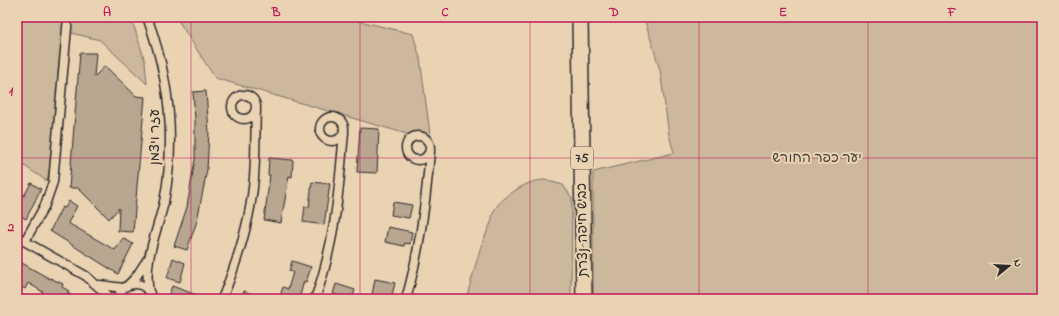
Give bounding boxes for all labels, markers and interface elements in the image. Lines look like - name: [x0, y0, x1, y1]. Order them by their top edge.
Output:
- text: A: [103, 3, 111, 22]
- text: B: [271, 3, 281, 22]
- text: C: [441, 3, 449, 22]
- text: D: [608, 3, 619, 22]
- text: E: [779, 3, 787, 22]
- text: F: [947, 3, 957, 22]
- text: 1: [9, 82, 14, 101]
- street label: עזר ויצמן: [145, 109, 166, 165]
- road number: 75: [571, 147, 593, 169]
- park label: יער כפר החורש: [772, 148, 862, 169]
- street label: כביש חיפה-נצרת: [572, 183, 594, 278]
- text: 2: [7, 218, 15, 237]
- north arrow: [989, 246, 1029, 286]
- text: N: [1009, 257, 1026, 269]

